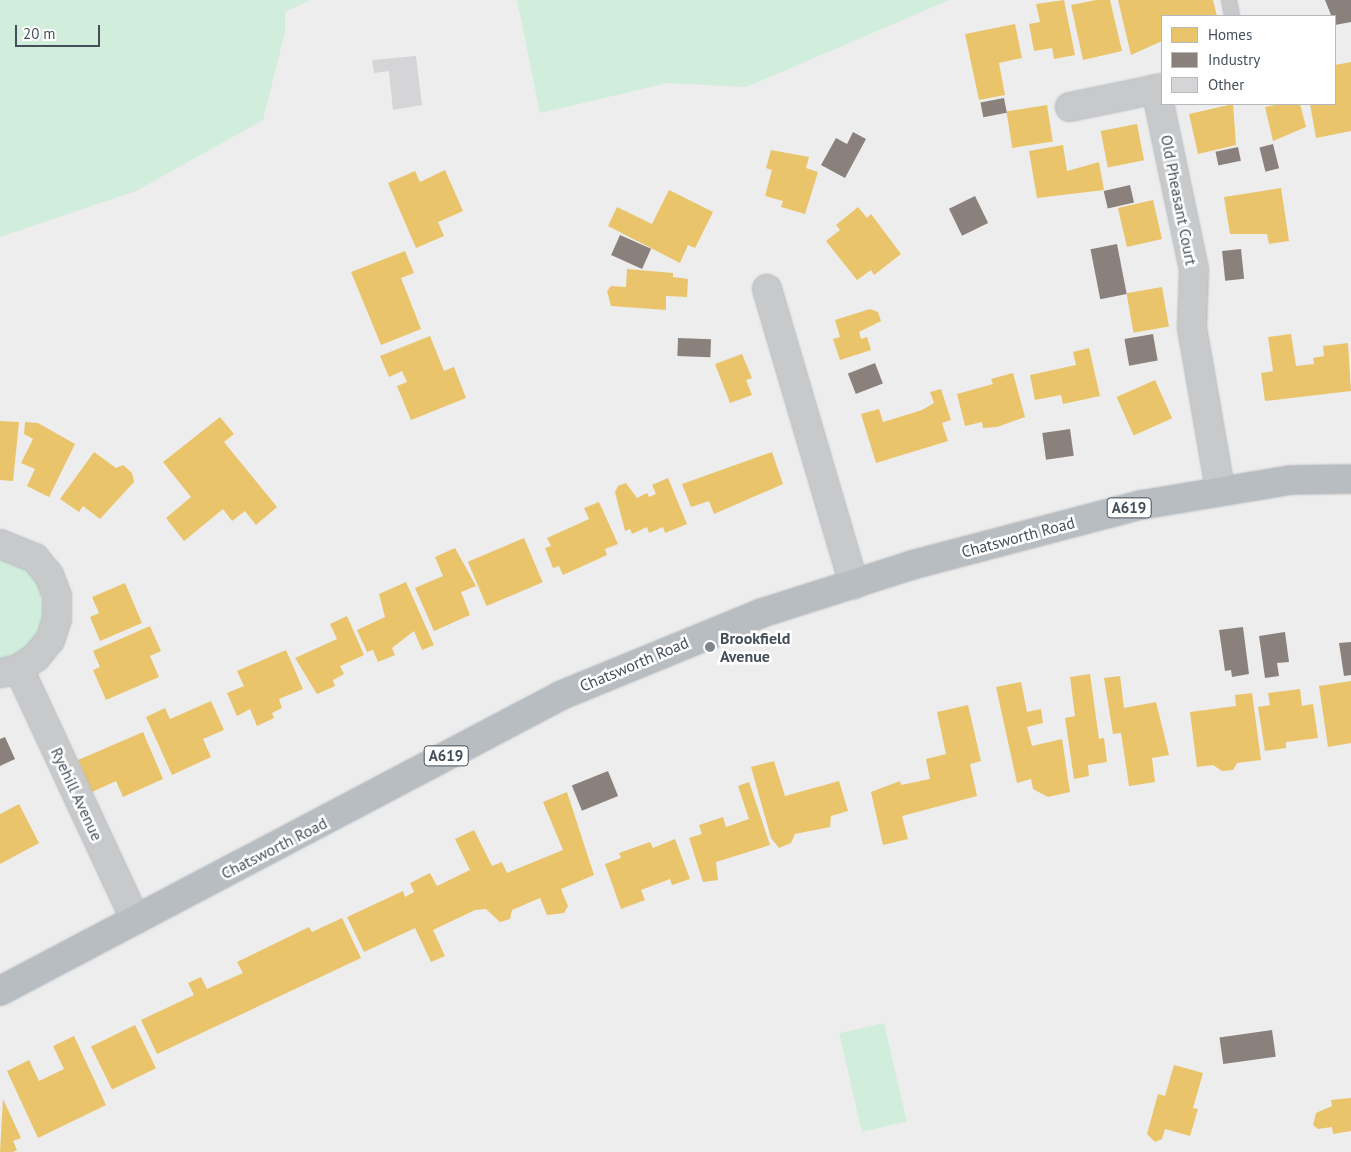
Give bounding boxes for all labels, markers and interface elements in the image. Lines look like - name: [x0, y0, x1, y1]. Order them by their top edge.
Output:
- scale bar: [18, 15, 102, 47]
- legend: [1161, 15, 1336, 105]
- text: 20 m: [23, 24, 56, 43]
- text: Homes: [1208, 25, 1252, 44]
- text: Industry: [1208, 50, 1260, 69]
- text: Other: [1208, 75, 1244, 94]
- street label: Old Pheasant Court: [1157, 133, 1201, 267]
- road number: A619: [1106, 496, 1152, 520]
- street label: Chatsworth Road: [959, 513, 1077, 561]
- place label: Brookfield Avenue: [720, 628, 790, 666]
- street label: Chatsworth Road: [577, 632, 691, 696]
- marker: Brookfield Avenue: [704, 641, 716, 653]
- street label: Ryehill Avenue: [47, 744, 107, 844]
- road number: A619: [424, 744, 468, 768]
- street label: Chatsworth Road: [218, 813, 330, 883]

